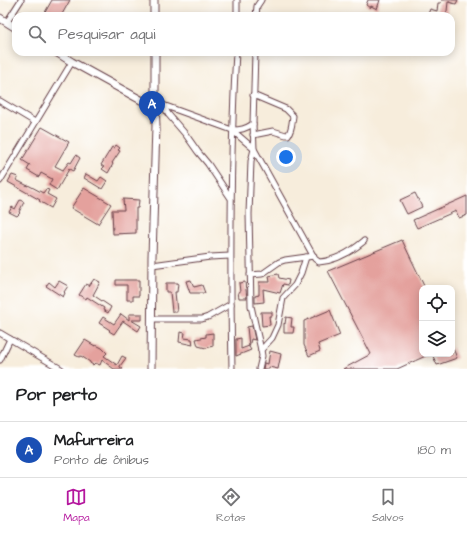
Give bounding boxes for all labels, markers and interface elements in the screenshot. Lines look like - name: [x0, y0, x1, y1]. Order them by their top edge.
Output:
- search box: [12, 12, 455, 56]
- icon: search: [26, 23, 48, 45]
- text: Pesquisar aqui: [58, 24, 155, 45]
- pin: A: [139, 91, 165, 124]
- your location: [276, 147, 296, 167]
- map controls: [419, 285, 455, 357]
- button: locate: [419, 285, 455, 321]
- button: layers: [419, 321, 455, 357]
- text: Por perto: [16, 383, 97, 407]
- text: Mafurreira: [54, 430, 133, 451]
- text: A: [25, 441, 33, 459]
- text: 180 m: [417, 441, 451, 459]
- text: Ponto de ônibus: [54, 451, 149, 469]
- tab: Mapa: [63, 486, 90, 525]
- tab: Rotas: [216, 486, 246, 525]
- tab: Salvos: [372, 486, 404, 525]

